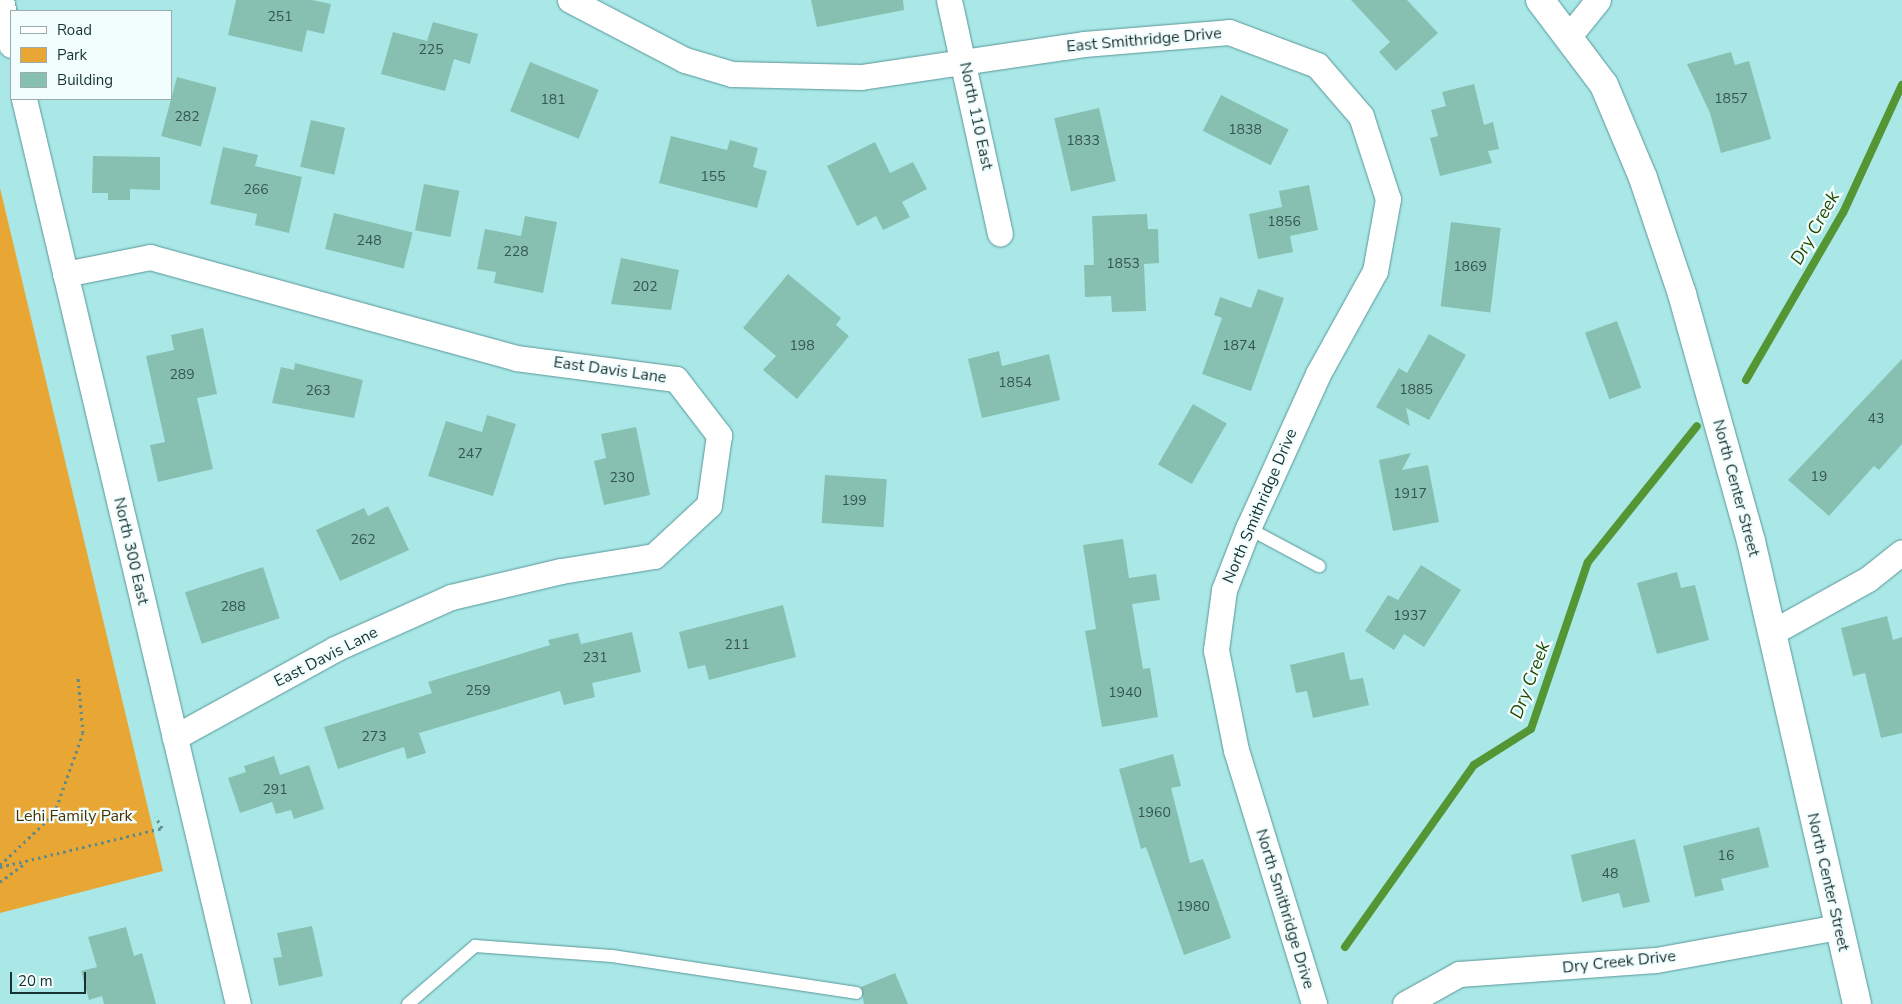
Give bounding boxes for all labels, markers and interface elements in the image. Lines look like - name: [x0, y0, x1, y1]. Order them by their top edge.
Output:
- house number: 251: [267, 9, 293, 25]
- legend: [10, 10, 172, 100]
- text: Road: [57, 20, 92, 40]
- street label: East Smithridge Drive: [1066, 24, 1222, 56]
- house number: 225: [418, 42, 444, 58]
- text: Park: [57, 45, 87, 65]
- street label: North 110 East: [955, 60, 997, 172]
- text: Building: [57, 70, 113, 90]
- house number: 1857: [1714, 91, 1748, 107]
- house number: 181: [540, 92, 566, 108]
- house number: 282: [174, 109, 200, 125]
- house number: 1838: [1228, 122, 1262, 138]
- house number: 1833: [1066, 133, 1100, 149]
- house number: 155: [700, 169, 726, 185]
- house number: 266: [243, 182, 269, 198]
- water label: Dry Creek: [1786, 187, 1844, 269]
- house number: 1856: [1267, 214, 1301, 230]
- house number: 248: [356, 233, 382, 249]
- house number: 228: [503, 244, 529, 260]
- house number: 1853: [1106, 256, 1140, 272]
- house number: 1869: [1453, 259, 1487, 275]
- house number: 202: [632, 279, 658, 295]
- house number: 198: [789, 338, 815, 354]
- house number: 1874: [1222, 338, 1256, 354]
- street label: East Davis Lane: [552, 353, 668, 387]
- house number: 289: [169, 367, 195, 383]
- house number: 1854: [998, 375, 1032, 391]
- house number: 1885: [1399, 382, 1433, 398]
- house number: 263: [305, 383, 331, 399]
- house number: 43: [1868, 411, 1884, 427]
- street label: North Center Street: [1708, 417, 1764, 559]
- street label: North Smithridge Drive: [1219, 426, 1301, 586]
- house number: 247: [457, 446, 483, 462]
- house number: 19: [1811, 469, 1827, 485]
- house number: 230: [609, 470, 635, 486]
- house number: 1917: [1393, 486, 1427, 502]
- house number: 199: [841, 493, 867, 509]
- street label: North 300 East: [109, 495, 153, 607]
- house number: 262: [350, 532, 376, 548]
- house number: 288: [220, 599, 246, 615]
- house number: 1937: [1393, 608, 1427, 624]
- street label: East Davis Lane: [271, 623, 381, 691]
- house number: 211: [724, 637, 750, 653]
- water label: Dry Creek: [1505, 638, 1555, 722]
- house number: 231: [582, 650, 608, 666]
- house number: 259: [465, 683, 491, 699]
- house number: 1940: [1108, 685, 1142, 701]
- house number: 273: [361, 729, 387, 745]
- house number: 291: [262, 782, 288, 798]
- house number: 1960: [1137, 805, 1171, 821]
- park label: Lehi Family Park: [15, 806, 133, 826]
- street label: North Center Street: [1803, 811, 1853, 953]
- street label: North Smithridge Drive: [1252, 827, 1318, 991]
- house number: 16: [1718, 848, 1734, 864]
- house number: 48: [1602, 866, 1618, 882]
- house number: 1980: [1176, 899, 1210, 915]
- street label: Dry Creek Drive: [1561, 947, 1677, 977]
- scale bar: [12, 962, 89, 994]
- text: 20 m: [18, 971, 53, 991]

